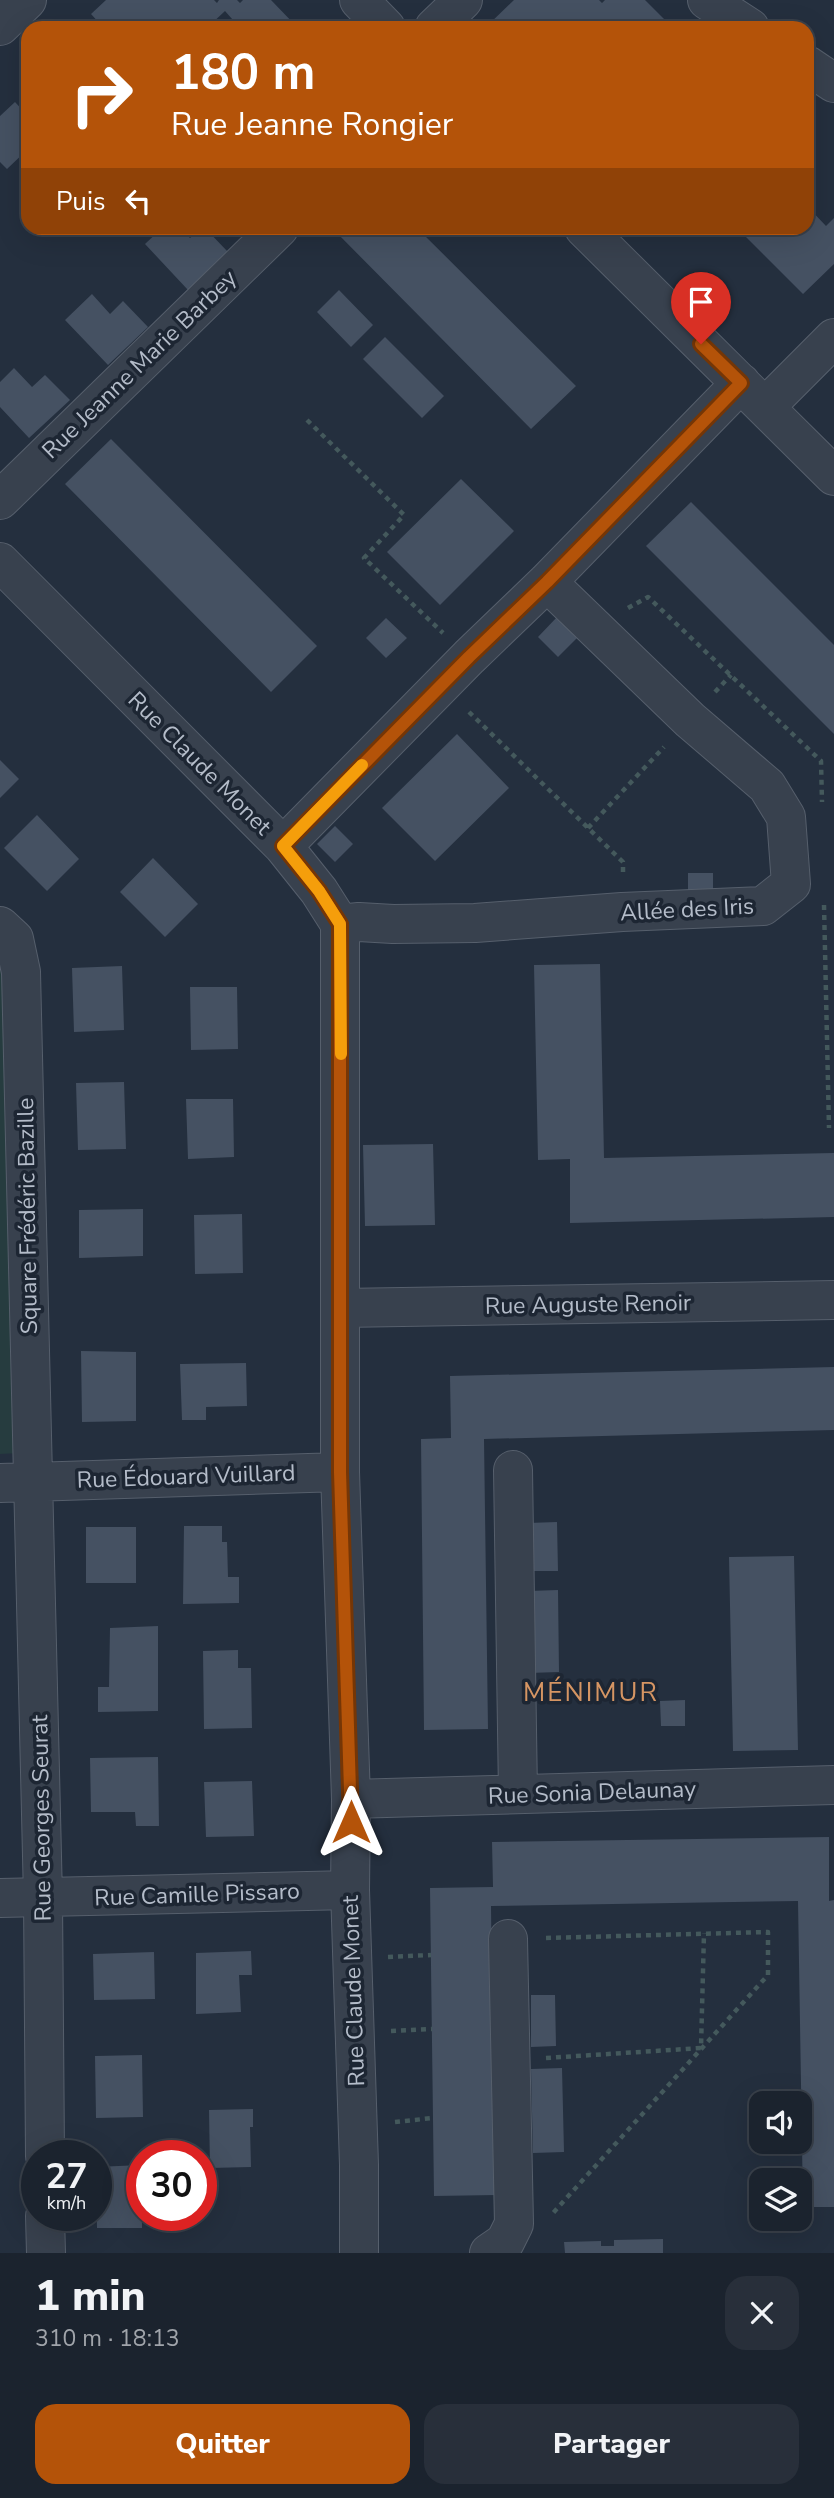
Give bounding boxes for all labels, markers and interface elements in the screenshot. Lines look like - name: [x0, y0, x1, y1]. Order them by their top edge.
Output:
- text: 180 m: [171, 39, 315, 106]
- icon: right: [56, 49, 147, 140]
- text: Rue Jeanne Rongier: [171, 103, 453, 146]
- icon: left: [119, 182, 157, 220]
- text: Puis: [56, 184, 105, 219]
- street label: Rue Jeanne Marie Barbey: [35, 263, 244, 466]
- pin: [671, 272, 731, 344]
- icon: arrive: [682, 283, 720, 321]
- street label: Rue Claude Monet: [121, 685, 279, 843]
- street label: Allée des Iris: [619, 891, 755, 928]
- street label: Square Frédéric Bazille: [10, 1097, 45, 1335]
- street label: Rue Auguste Renoir: [485, 1287, 692, 1322]
- street label: Rue Édouard Vuillard: [76, 1457, 296, 1496]
- district label: MÉNIMUR: [523, 1675, 659, 1710]
- street label: Rue Georges Seurat: [24, 1713, 59, 1922]
- street label: Rue Sonia Delaunay: [488, 1773, 697, 1812]
- position arrow: [314, 1785, 388, 1859]
- street label: Rue Camille Pissaro: [94, 1875, 300, 1914]
- street label: Rue Claude Monet: [335, 1894, 372, 2087]
- map controls: [749, 2091, 812, 2231]
- button: sound: [749, 2091, 812, 2154]
- speed limit sign: 30: [126, 2140, 217, 2231]
- text: 27: [45, 2153, 88, 2200]
- button: layers: [749, 2168, 812, 2231]
- text: km/h: [47, 2191, 86, 2215]
- text: 1 min: [35, 2268, 145, 2325]
- button: close: [725, 2276, 799, 2350]
- text: 310 m · 18:13: [35, 2323, 180, 2354]
- button: Quitter: [35, 2404, 410, 2484]
- button: Partager: [424, 2404, 799, 2484]

